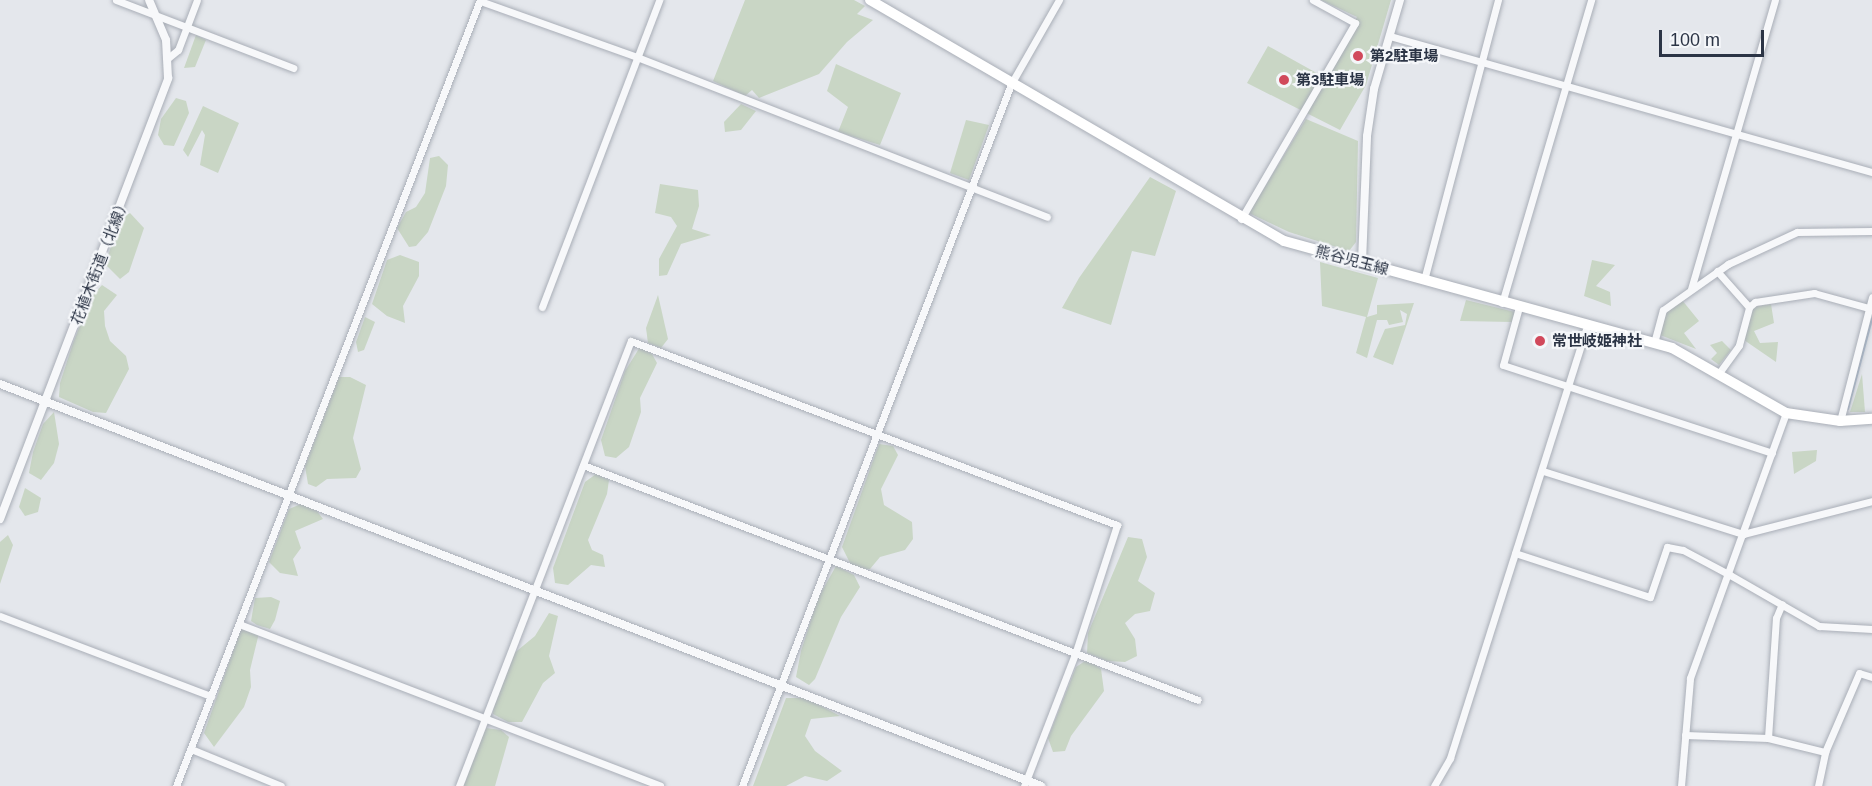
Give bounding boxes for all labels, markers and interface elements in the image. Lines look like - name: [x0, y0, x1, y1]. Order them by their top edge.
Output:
- scale bar: [1662, 18, 1767, 56]
- text: 100 m: [1670, 30, 1720, 50]
- place label: 第2駐車場: [1370, 47, 1438, 65]
- marker: 第2駐車場: [1351, 49, 1365, 63]
- place label: 第3駐車場: [1296, 71, 1364, 89]
- marker: 第3駐車場: [1277, 73, 1291, 87]
- street label: 花植木街道（北線）: [67, 195, 133, 327]
- street label: 熊谷児玉線: [1313, 242, 1391, 278]
- place label: 常世岐姫神社: [1552, 332, 1642, 350]
- marker: 常世岐姫神社: [1533, 334, 1547, 348]

